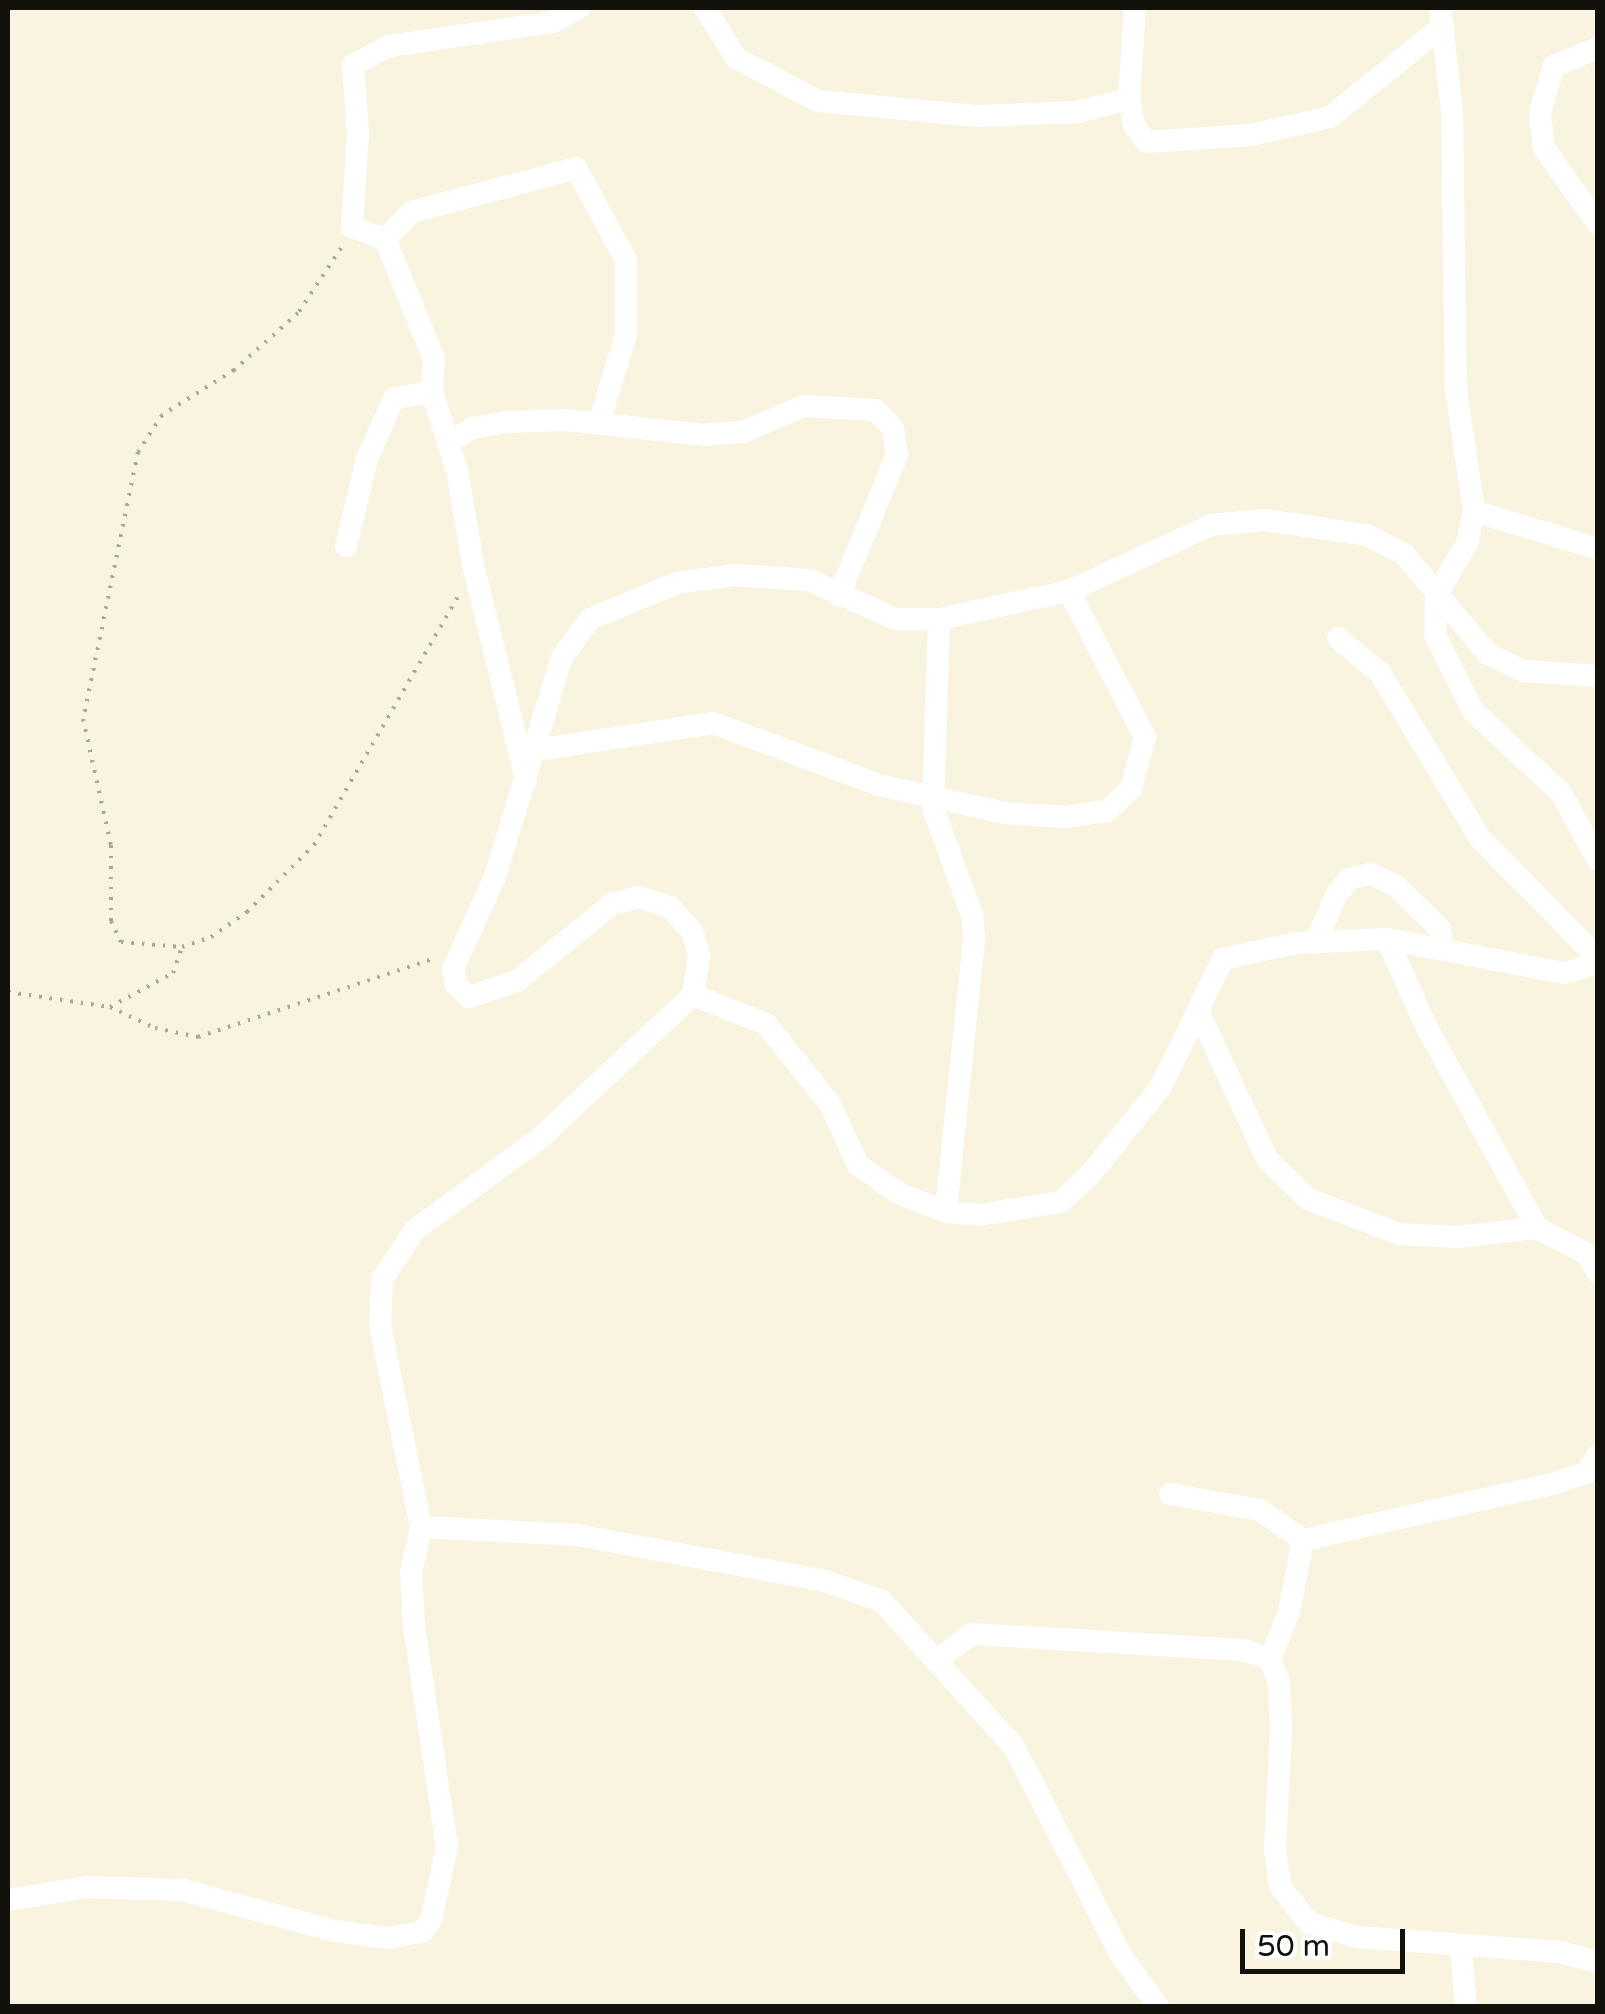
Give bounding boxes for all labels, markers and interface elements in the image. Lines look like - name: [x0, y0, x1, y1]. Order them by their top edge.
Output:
- scale bar: [1245, 1909, 1410, 1971]
- text: 50 m: [1257, 1928, 1330, 1965]

